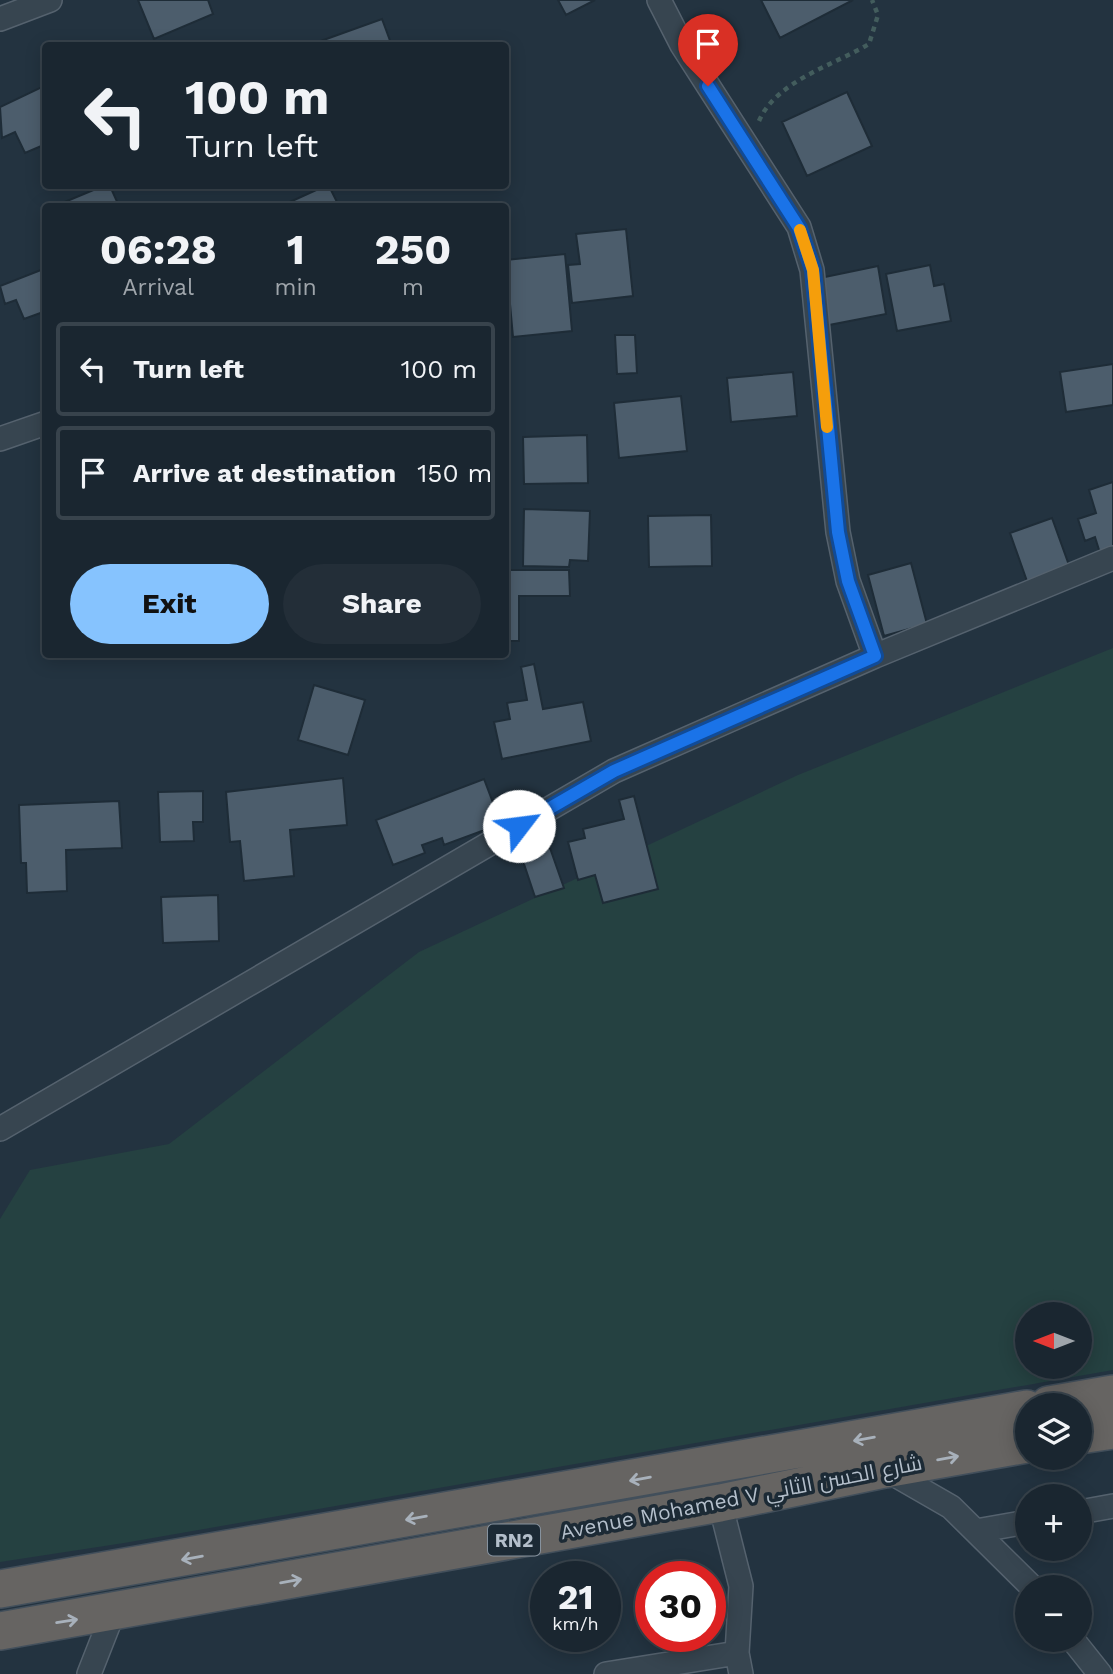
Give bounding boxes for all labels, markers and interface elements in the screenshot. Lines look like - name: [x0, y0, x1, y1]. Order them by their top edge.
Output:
- pin: [678, 14, 738, 86]
- icon: arrive: [689, 25, 727, 63]
- text: 100 m: [185, 68, 329, 126]
- icon: left: [70, 70, 161, 161]
- text: Turn left: [185, 127, 318, 165]
- text: 06:28: [100, 225, 217, 274]
- text: 1: [287, 225, 305, 274]
- text: 250: [375, 225, 451, 274]
- text: Arrival: [122, 274, 194, 301]
- text: min: [275, 274, 317, 301]
- text: m: [402, 274, 424, 301]
- icon: left: [74, 350, 112, 388]
- text: Turn left: [133, 354, 244, 384]
- text: 100 m: [401, 354, 477, 384]
- icon: arrive: [74, 454, 112, 492]
- text: Arrive at destination: [133, 458, 396, 488]
- text: 150 m: [417, 458, 492, 488]
- button: Exit: [70, 564, 269, 644]
- button: Share: [283, 564, 481, 644]
- position arrow: [482, 789, 556, 863]
- north arrow: [1015, 1302, 1092, 1379]
- map controls: [1015, 1302, 1092, 1652]
- button: layers: [1015, 1393, 1092, 1470]
- one-way arrow: [853, 1433, 876, 1446]
- street label: Avenue Mohamed V شارع الحسن الثاني: [558, 1450, 925, 1548]
- one-way arrow: [937, 1451, 959, 1464]
- one-way arrow: [629, 1473, 652, 1486]
- button: +: [1015, 1484, 1092, 1561]
- one-way arrow: [405, 1512, 428, 1525]
- road number: RN2: [488, 1524, 540, 1556]
- one-way arrow: [181, 1552, 204, 1565]
- speed limit sign: 30: [635, 1561, 726, 1652]
- one-way arrow: [279, 1574, 302, 1587]
- button: −: [1015, 1575, 1092, 1652]
- text: 21: [558, 1576, 593, 1618]
- text: km/h: [552, 1613, 599, 1634]
- one-way arrow: [56, 1614, 78, 1627]

